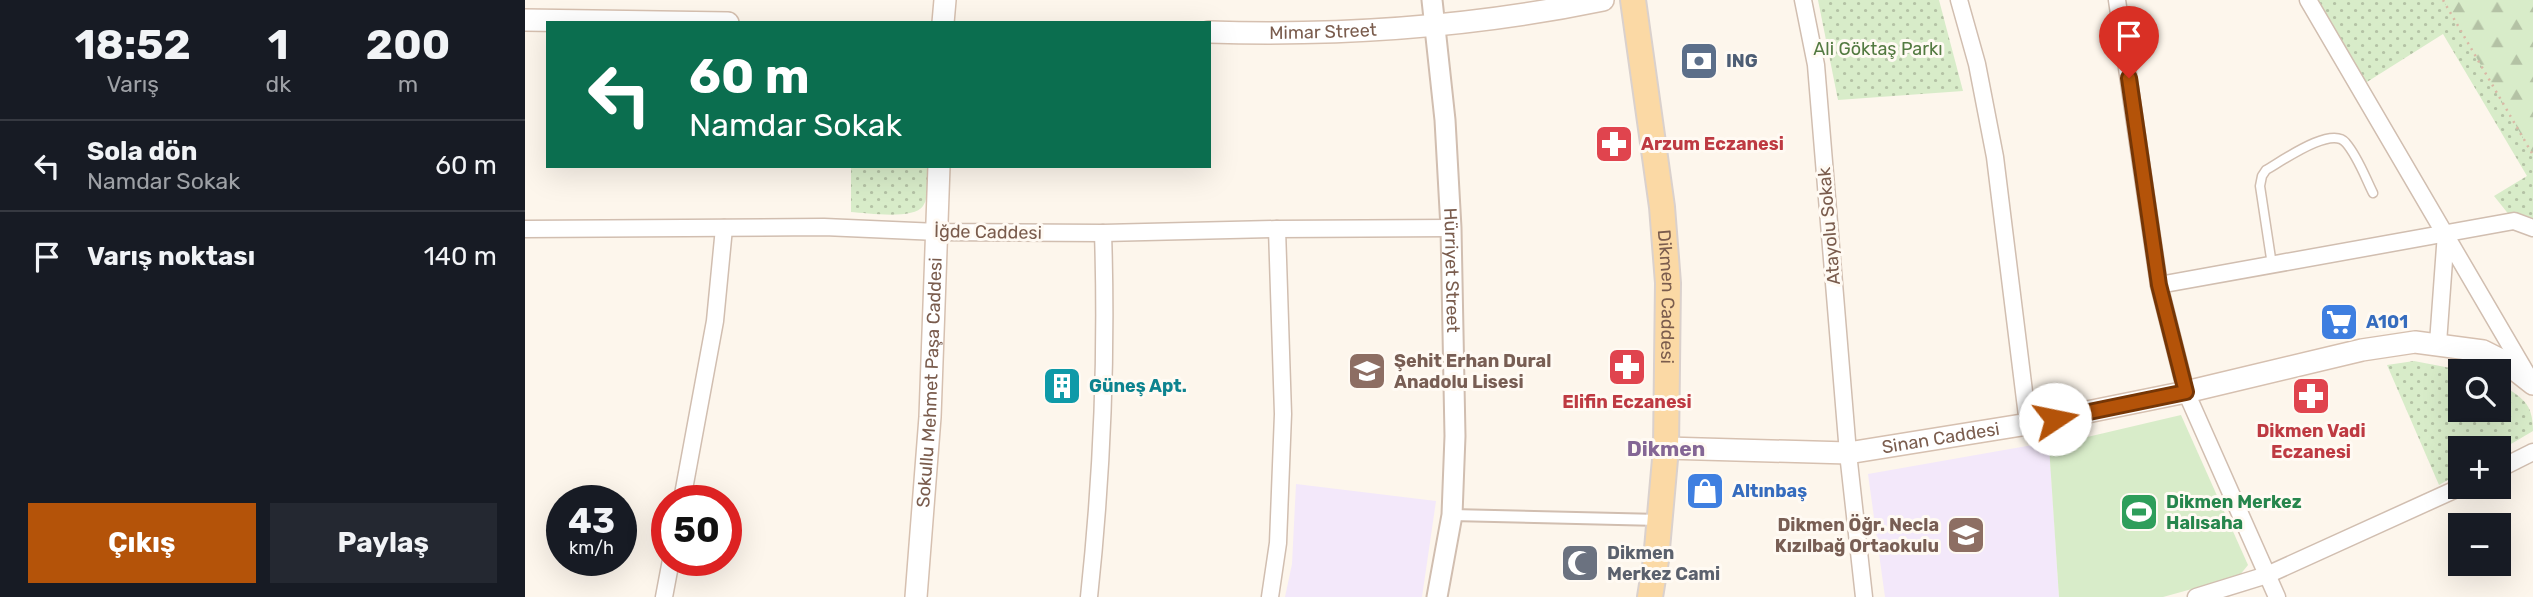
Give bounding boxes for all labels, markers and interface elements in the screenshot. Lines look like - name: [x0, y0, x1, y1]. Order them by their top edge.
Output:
- pin: [2099, 6, 2159, 78]
- icon: arrive: [2110, 17, 2148, 55]
- street label: Mimar Street: [1269, 19, 1377, 44]
- text: 18:52: [75, 20, 191, 70]
- text: 1: [268, 20, 289, 70]
- text: 200: [366, 20, 450, 70]
- park label: Ali Göktaş Parkı: [1813, 38, 1943, 60]
- bank icon: ING: [1678, 40, 1720, 82]
- text: 60 m: [689, 47, 810, 105]
- icon: left: [574, 49, 665, 140]
- place label: ING: [1726, 50, 1758, 72]
- text: Varış: [107, 70, 159, 98]
- text: dk: [266, 70, 291, 98]
- text: m: [398, 70, 418, 98]
- text: Namdar Sokak: [689, 106, 902, 144]
- pharmacy icon: Arzum Eczanesi: [1593, 123, 1635, 165]
- place label: Arzum Eczanesi: [1641, 133, 1784, 155]
- text: Sola dön: [87, 136, 197, 167]
- icon: left: [28, 147, 66, 185]
- text: 60 m: [435, 150, 497, 181]
- street label: Atayolu Sokak: [1813, 166, 1845, 286]
- text: Namdar Sokak: [87, 167, 240, 195]
- street label: Hürriyet Street: [1439, 207, 1464, 333]
- street label: İğde Caddesi: [934, 220, 1042, 244]
- street label: Dikmen Caddesi: [1653, 229, 1679, 364]
- icon: arrive: [28, 238, 66, 276]
- text: Varış noktası: [87, 241, 255, 272]
- text: 140 m: [424, 241, 497, 272]
- street label: Sokullu Mehmet Paşa Caddesi: [912, 257, 947, 508]
- supermarket icon: A101: [2318, 301, 2360, 343]
- place label: A101: [2366, 311, 2408, 333]
- pharmacy icon: Elifin Eczanesi: [1606, 346, 1648, 388]
- school or university icon: Şehit Erhan Dural Anadolu Lisesi: [1346, 350, 1388, 392]
- place label: Şehit Erhan Dural Anadolu Lisesi: [1394, 350, 1551, 393]
- map controls: [2448, 359, 2511, 576]
- button: search: [2448, 359, 2511, 422]
- building icon: Güneş Apt.: [1041, 365, 1083, 407]
- place label: Güneş Apt.: [1089, 375, 1187, 397]
- pharmacy icon: Dikmen Vadi Eczanesi: [2290, 375, 2332, 417]
- position arrow: [2018, 382, 2092, 456]
- place label: Elifin Eczanesi: [1562, 391, 1692, 413]
- street label: Sinan Caddesi: [1880, 418, 2001, 458]
- place label: Dikmen Vadi Eczanesi: [2256, 420, 2366, 463]
- district label: Dikmen: [1627, 436, 1705, 461]
- button: +: [2448, 436, 2511, 499]
- shop icon: Altınbaş: [1684, 470, 1726, 512]
- place label: Altınbaş: [1732, 480, 1807, 502]
- speed limit sign: 50: [651, 485, 742, 576]
- sports icon: Dikmen Merkez Halısaha: [2118, 491, 2160, 533]
- place label: Dikmen Merkez Halısaha: [2166, 491, 2302, 534]
- text: 43: [568, 500, 615, 542]
- button: Çıkış: [28, 503, 256, 583]
- button: Paylaş: [270, 503, 497, 583]
- button: −: [2448, 513, 2511, 576]
- place label: Dikmen Öğr. Necla Kızılbağ Ortaokulu: [1775, 514, 1939, 557]
- school or university icon: Dikmen Öğr. Necla Kızılbağ Ortaokulu: [1945, 514, 1987, 556]
- text: km/h: [569, 537, 614, 559]
- mosque icon: Dikmen Merkez Cami: [1559, 542, 1601, 584]
- place label: Dikmen Merkez Cami: [1607, 542, 1720, 585]

